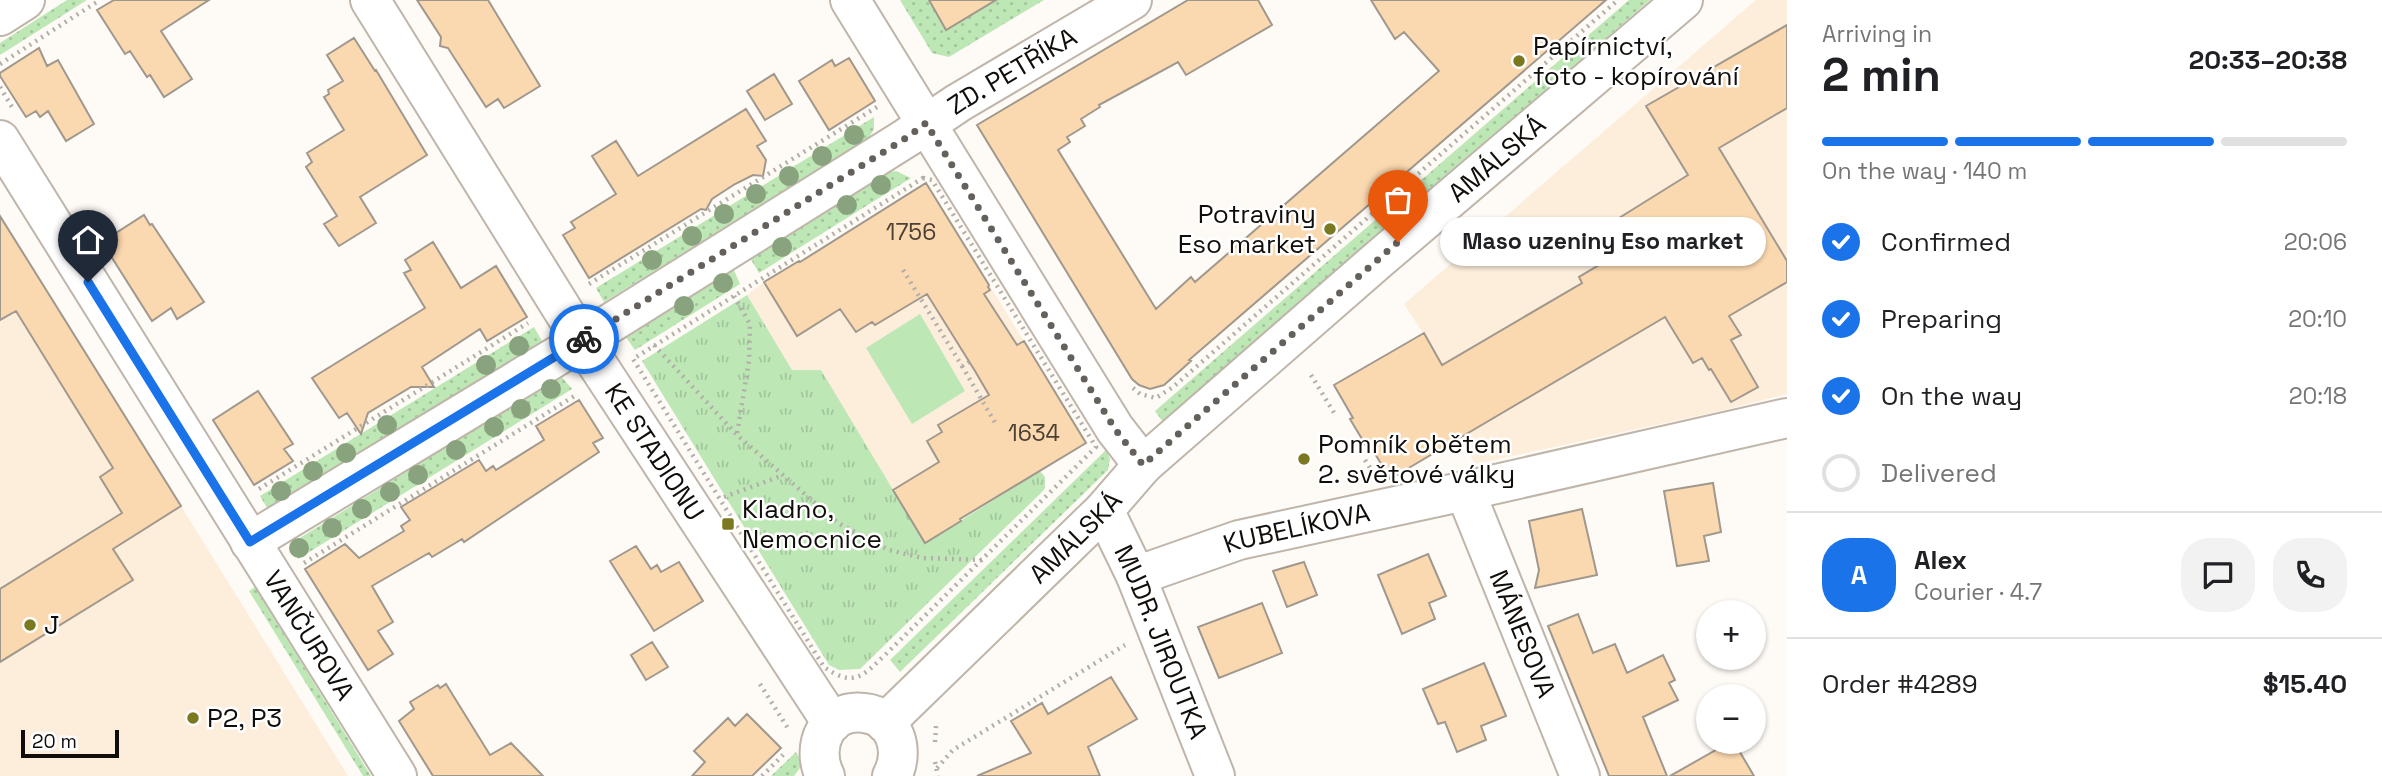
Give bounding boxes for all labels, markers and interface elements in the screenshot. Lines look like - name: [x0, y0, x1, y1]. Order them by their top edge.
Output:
- street label: ZD. PETŘÍKA: [941, 19, 1083, 122]
- text: Arriving in: [1822, 19, 1932, 49]
- place label: Papírnictví, foto - kopírování: [1533, 29, 1740, 93]
- text: 20:33–20:38: [2189, 43, 2347, 77]
- text: 2 min: [1822, 46, 1941, 104]
- marker: Papírnictví, foto - kopírování: [1511, 53, 1527, 69]
- street label: AMÁLSKÁ: [1441, 108, 1553, 210]
- text: On the way · 140 m: [1822, 156, 2027, 186]
- pin: [1368, 170, 1428, 242]
- icon: bag: [1379, 181, 1417, 219]
- place label: Potraviny Eso market: [1178, 197, 1316, 261]
- pin: [58, 210, 118, 282]
- house number: 1756: [886, 217, 936, 247]
- callout: Maso uzeniny Eso market: [1440, 218, 1766, 266]
- icon: home: [69, 221, 107, 259]
- marker: Potraviny Eso market: [1322, 221, 1338, 237]
- icon: check: [1822, 223, 1860, 261]
- text: Confirmed: [1881, 225, 2011, 259]
- text: Maso uzeniny Eso market: [1462, 226, 1744, 256]
- text: 20:06: [2284, 227, 2347, 257]
- icon: check: [1822, 300, 1860, 338]
- text: Preparing: [1881, 302, 2002, 336]
- courier: [549, 304, 619, 374]
- text: 20:10: [2288, 304, 2347, 334]
- icon: bike: [565, 320, 603, 358]
- street label: KE STADIONU: [597, 377, 712, 527]
- icon: check: [1822, 377, 1860, 415]
- text: On the way: [1881, 379, 2022, 413]
- text: 20:18: [2289, 381, 2347, 411]
- house number: 1634: [1008, 418, 1060, 448]
- place label: Pomník obětem 2. světové války: [1318, 427, 1515, 491]
- marker: Pomník obětem 2. světové války: [1296, 451, 1312, 467]
- text: Delivered: [1881, 456, 1997, 490]
- street label: AMÁLSKÁ: [1022, 484, 1130, 591]
- place label: Kladno, Nemocnice: [742, 492, 882, 556]
- street label: KUBELÍKOVA: [1219, 495, 1373, 561]
- marker: Kladno, Nemocnice: [720, 516, 736, 532]
- button: chat: [2181, 538, 2255, 612]
- button: phone: [2273, 538, 2347, 612]
- street label: MUDR. JIROUTKA: [1106, 539, 1216, 744]
- text: Alex: [1914, 543, 1967, 577]
- text: A: [1851, 558, 1867, 592]
- street label: VANČUROVA: [256, 564, 363, 707]
- street label: MÁNESOVA: [1482, 565, 1564, 703]
- text: Courier · 4.7: [1914, 577, 2042, 607]
- map controls: [1696, 600, 1766, 754]
- button: +: [1696, 600, 1766, 670]
- place label: J: [44, 608, 59, 642]
- marker: J: [22, 617, 38, 633]
- text: Order #4289: [1822, 667, 1978, 701]
- text: $15.40: [2263, 667, 2347, 701]
- button: −: [1696, 684, 1766, 754]
- place label: P2, P3: [207, 701, 282, 735]
- marker: P2, P3: [185, 710, 201, 726]
- scale bar: [21, 727, 119, 759]
- text: 20 m: [32, 729, 77, 754]

